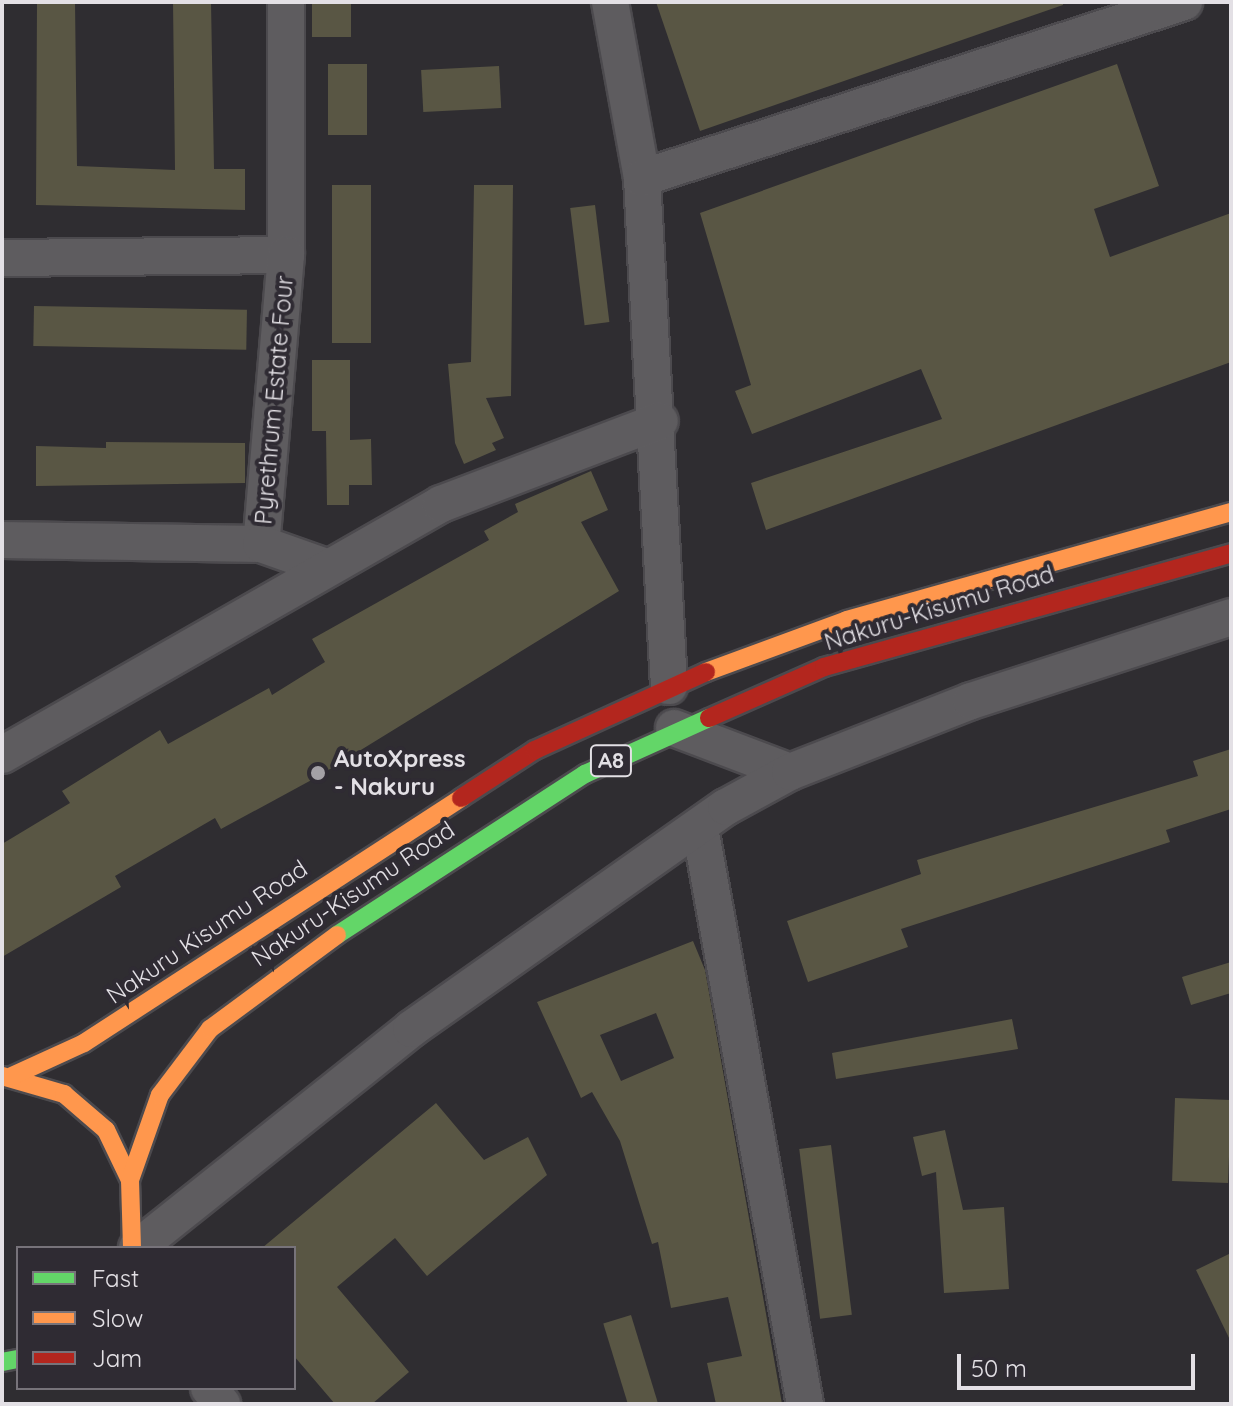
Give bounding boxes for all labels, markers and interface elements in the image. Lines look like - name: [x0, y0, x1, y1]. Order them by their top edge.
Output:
- street label: Pyrethrum Estate Four: [249, 274, 299, 526]
- street label: Nakuru-Kisumu Road: [821, 559, 1057, 657]
- road number: A8: [589, 743, 633, 779]
- place label: AutoXpress - Nakuru: [334, 745, 465, 801]
- marker: AutoXpress - Nakuru: [309, 764, 327, 782]
- street label: Nakuru-Kisumu Road: [246, 815, 460, 973]
- street label: Nakuru Kisumu Road: [101, 854, 313, 1010]
- legend: [16, 1246, 296, 1390]
- text: Fast: [92, 1263, 139, 1293]
- text: Slow: [92, 1303, 143, 1333]
- scale bar: [961, 1338, 1199, 1388]
- text: Jam: [92, 1343, 142, 1373]
- text: 50 m: [971, 1353, 1027, 1383]

